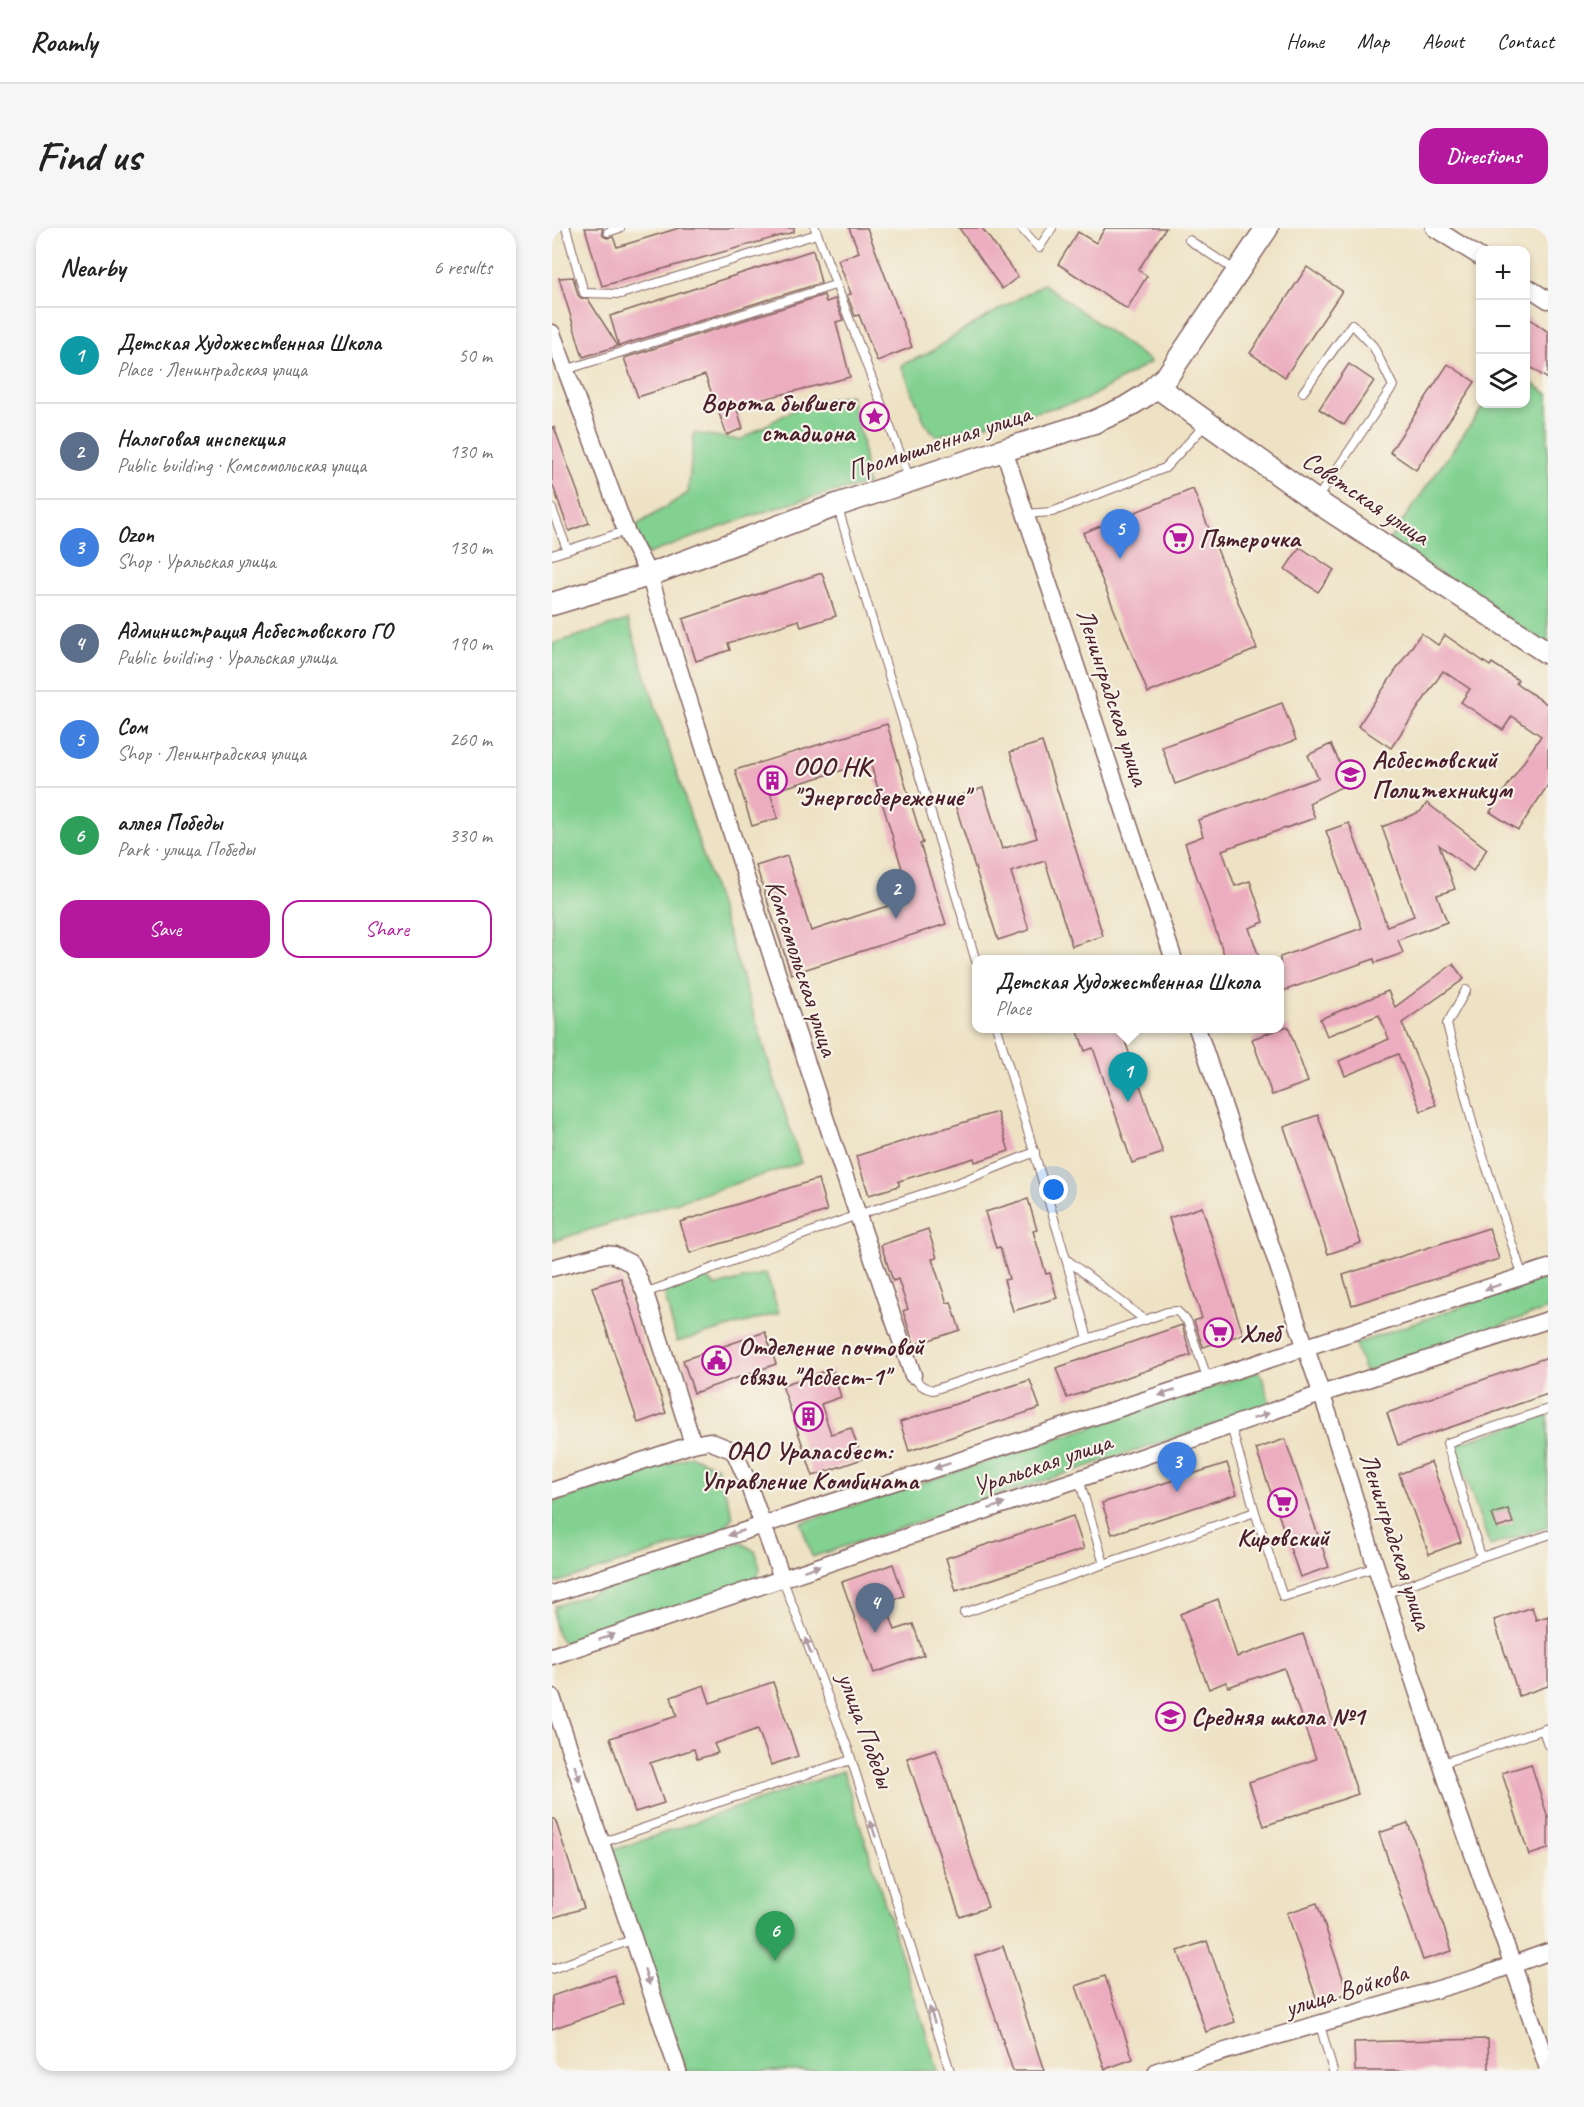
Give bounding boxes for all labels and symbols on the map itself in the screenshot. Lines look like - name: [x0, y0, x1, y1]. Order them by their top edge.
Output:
- place label: Ворота бывшего стадиона: [701, 386, 857, 449]
- street label: Промышленная улица: [843, 396, 1037, 487]
- place icon: Ворота бывшего стадиона: [859, 401, 891, 433]
- street label: Советская улица: [1296, 443, 1437, 554]
- pin: 5: [1100, 510, 1140, 559]
- supermarket icon: Пятерочка: [1162, 522, 1194, 554]
- place label: Пятерочка: [1199, 522, 1302, 555]
- street label: Ленинградская улица: [1069, 604, 1158, 791]
- place label: Асбестовский Политехникум: [1372, 743, 1513, 806]
- place label: ООО НК "Энергосбережение": [793, 750, 975, 813]
- school or university icon: Асбестовский Политехникум: [1335, 758, 1367, 790]
- building icon: ООО НК "Энергосбережение": [756, 765, 788, 797]
- pin: 2: [876, 870, 916, 919]
- street label: Комсомольская улица: [758, 876, 846, 1062]
- pin: 1: [1108, 1052, 1148, 1102]
- your location: [1039, 1175, 1068, 1204]
- one-way arrow: [1484, 1283, 1502, 1292]
- supermarket icon: Хлеб: [1203, 1317, 1235, 1349]
- place label: Хлеб: [1240, 1317, 1284, 1350]
- place label: Отделение почтовой связи "Асбест-1": [738, 1330, 926, 1393]
- public building icon: Отделение почтовой связи "Асбест-1": [701, 1345, 733, 1377]
- one-way arrow: [1158, 1389, 1176, 1399]
- building icon: ОАО Ураласбест: Управление Комбината: [793, 1400, 825, 1432]
- one-way arrow: [1252, 1411, 1270, 1420]
- street label: Уральская улица: [968, 1424, 1118, 1503]
- place label: ОАО Ураласбест: Управление Комбината: [700, 1434, 920, 1497]
- pin: 3: [1158, 1442, 1196, 1492]
- street label: Ленинградская улица: [1352, 1448, 1441, 1635]
- one-way arrow: [933, 1462, 951, 1471]
- supermarket icon: Кировский: [1267, 1487, 1299, 1519]
- one-way arrow: [988, 1501, 1006, 1511]
- place label: Кировский: [1237, 1521, 1331, 1554]
- one-way arrow: [727, 1528, 745, 1538]
- one-way arrow: [803, 1563, 821, 1573]
- pin: 4: [856, 1584, 894, 1633]
- one-way arrow: [598, 1631, 616, 1641]
- one-way arrow: [803, 1636, 813, 1654]
- street label: улица Победы: [829, 1666, 903, 1794]
- school or university icon: Средняя школа №1: [1154, 1700, 1186, 1732]
- place label: Средняя школа №1: [1191, 1700, 1368, 1733]
- one-way arrow: [573, 1764, 582, 1782]
- one-way arrow: [868, 1820, 877, 1838]
- pin: 6: [756, 1912, 794, 1961]
- street label: улица Войкова: [1279, 1955, 1413, 2025]
- one-way arrow: [642, 1968, 652, 1986]
- one-way arrow: [927, 2006, 936, 2024]

